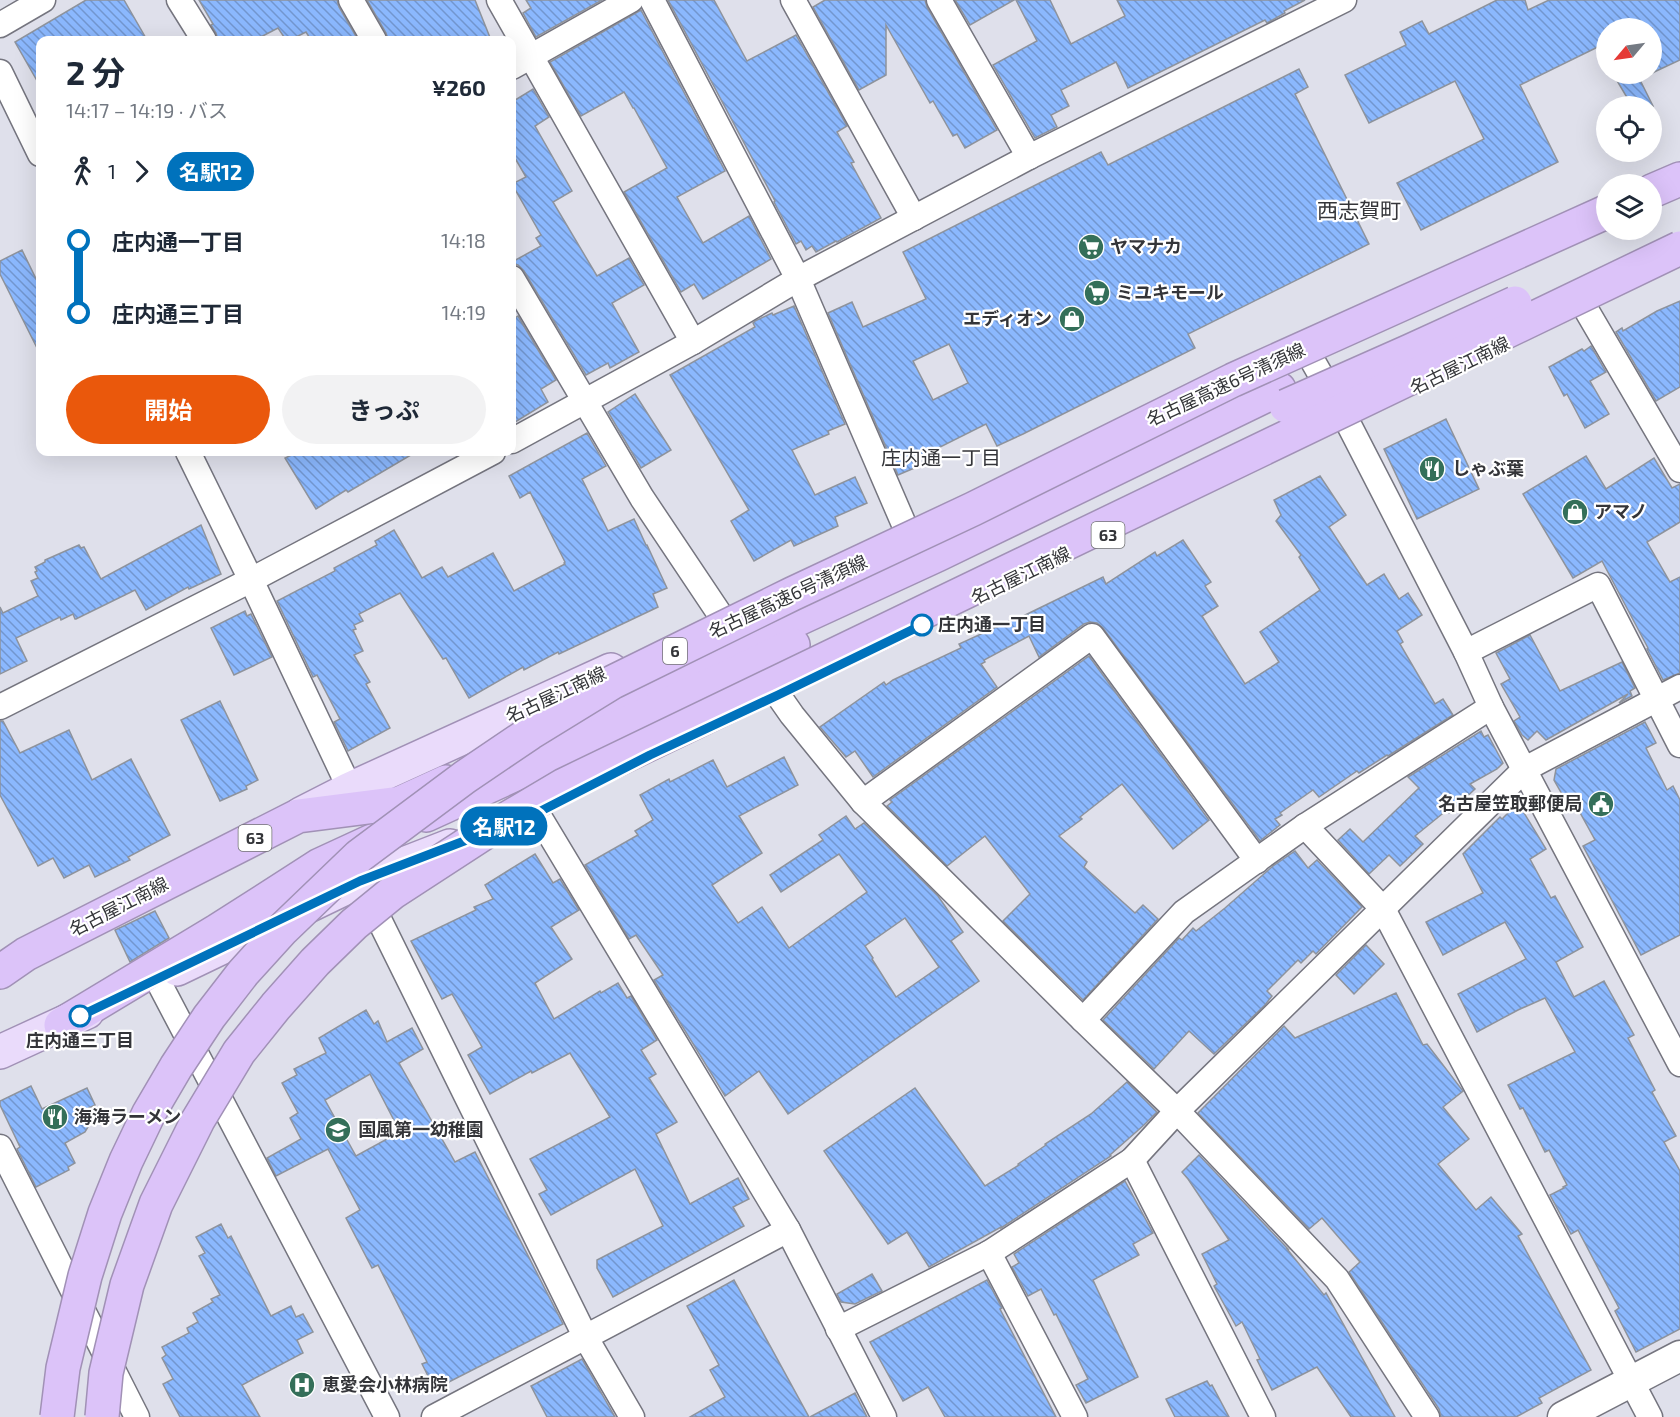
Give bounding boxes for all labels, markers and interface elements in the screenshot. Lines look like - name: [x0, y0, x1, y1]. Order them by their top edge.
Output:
- north arrow: [1596, 18, 1662, 84]
- map controls: [1596, 18, 1662, 240]
- text: 2 分: [66, 52, 125, 92]
- text: ¥260: [432, 74, 486, 100]
- button: locate: [1596, 96, 1662, 162]
- text: 14:17 – 14:19 · バス: [66, 98, 228, 122]
- icon: walk: [66, 155, 99, 188]
- icon: forward: [125, 155, 158, 188]
- text: 1: [108, 159, 116, 183]
- text: 名駅12: [179, 159, 242, 184]
- button: layers: [1596, 174, 1662, 240]
- district label: 西志賀町: [1317, 197, 1401, 222]
- text: 庄内通一丁目: [112, 228, 244, 254]
- text: 14:18: [441, 228, 486, 252]
- supermarket icon: ヤマナカ: [1076, 232, 1106, 262]
- place label: ヤマナカ: [1110, 235, 1182, 257]
- supermarket icon: ミユキモール: [1082, 278, 1112, 308]
- place label: ミユキモール: [1116, 281, 1224, 303]
- text: 庄内通三丁目: [112, 300, 244, 326]
- text: 14:19: [442, 300, 486, 324]
- shop icon: エディオン: [1057, 304, 1087, 334]
- place label: エディオン: [963, 307, 1052, 329]
- street label: 名古屋江南線: [1406, 332, 1513, 399]
- street label: 名古屋高速6号清須線: [1143, 338, 1308, 430]
- button: 開始: [66, 375, 270, 444]
- button: きっぷ: [282, 375, 486, 444]
- district label: 庄内通一丁目: [881, 445, 1001, 469]
- restaurant icon: しゃぶ葉: [1417, 454, 1447, 484]
- place label: しゃぶ葉: [1452, 457, 1524, 479]
- shop icon: アマノ: [1560, 497, 1590, 527]
- place label: アマノ: [1594, 500, 1647, 522]
- road number: 63: [1092, 522, 1124, 548]
- street label: 名古屋江南線: [967, 542, 1074, 609]
- street label: 名古屋高速6号清須線: [705, 550, 870, 642]
- place label: 庄内通一丁目: [938, 613, 1046, 635]
- marker: 庄内通一丁目: [911, 614, 933, 636]
- road number: 6: [663, 638, 687, 664]
- street label: 名古屋江南線: [502, 661, 609, 727]
- public building icon: 名古屋笠取郵便局: [1586, 789, 1616, 819]
- place label: 名古屋笠取郵便局: [1438, 792, 1582, 814]
- line badge: 名駅12: [462, 806, 546, 846]
- text: 名駅12: [472, 814, 536, 839]
- road number: 63: [238, 825, 272, 851]
- street label: 名古屋江南線: [65, 872, 172, 940]
- marker: 庄内通三丁目: [69, 1005, 91, 1027]
- place label: 庄内通三丁目: [26, 1029, 134, 1051]
- restaurant icon: 海海ラーメン: [40, 1102, 70, 1132]
- place label: 海海ラーメン: [74, 1105, 181, 1127]
- school or university icon: 国風第一幼稚園: [323, 1115, 353, 1145]
- place label: 国風第一幼稚園: [358, 1118, 484, 1140]
- hospital icon: 恵愛会小林病院: [287, 1370, 317, 1400]
- place label: 恵愛会小林病院: [322, 1373, 448, 1395]

